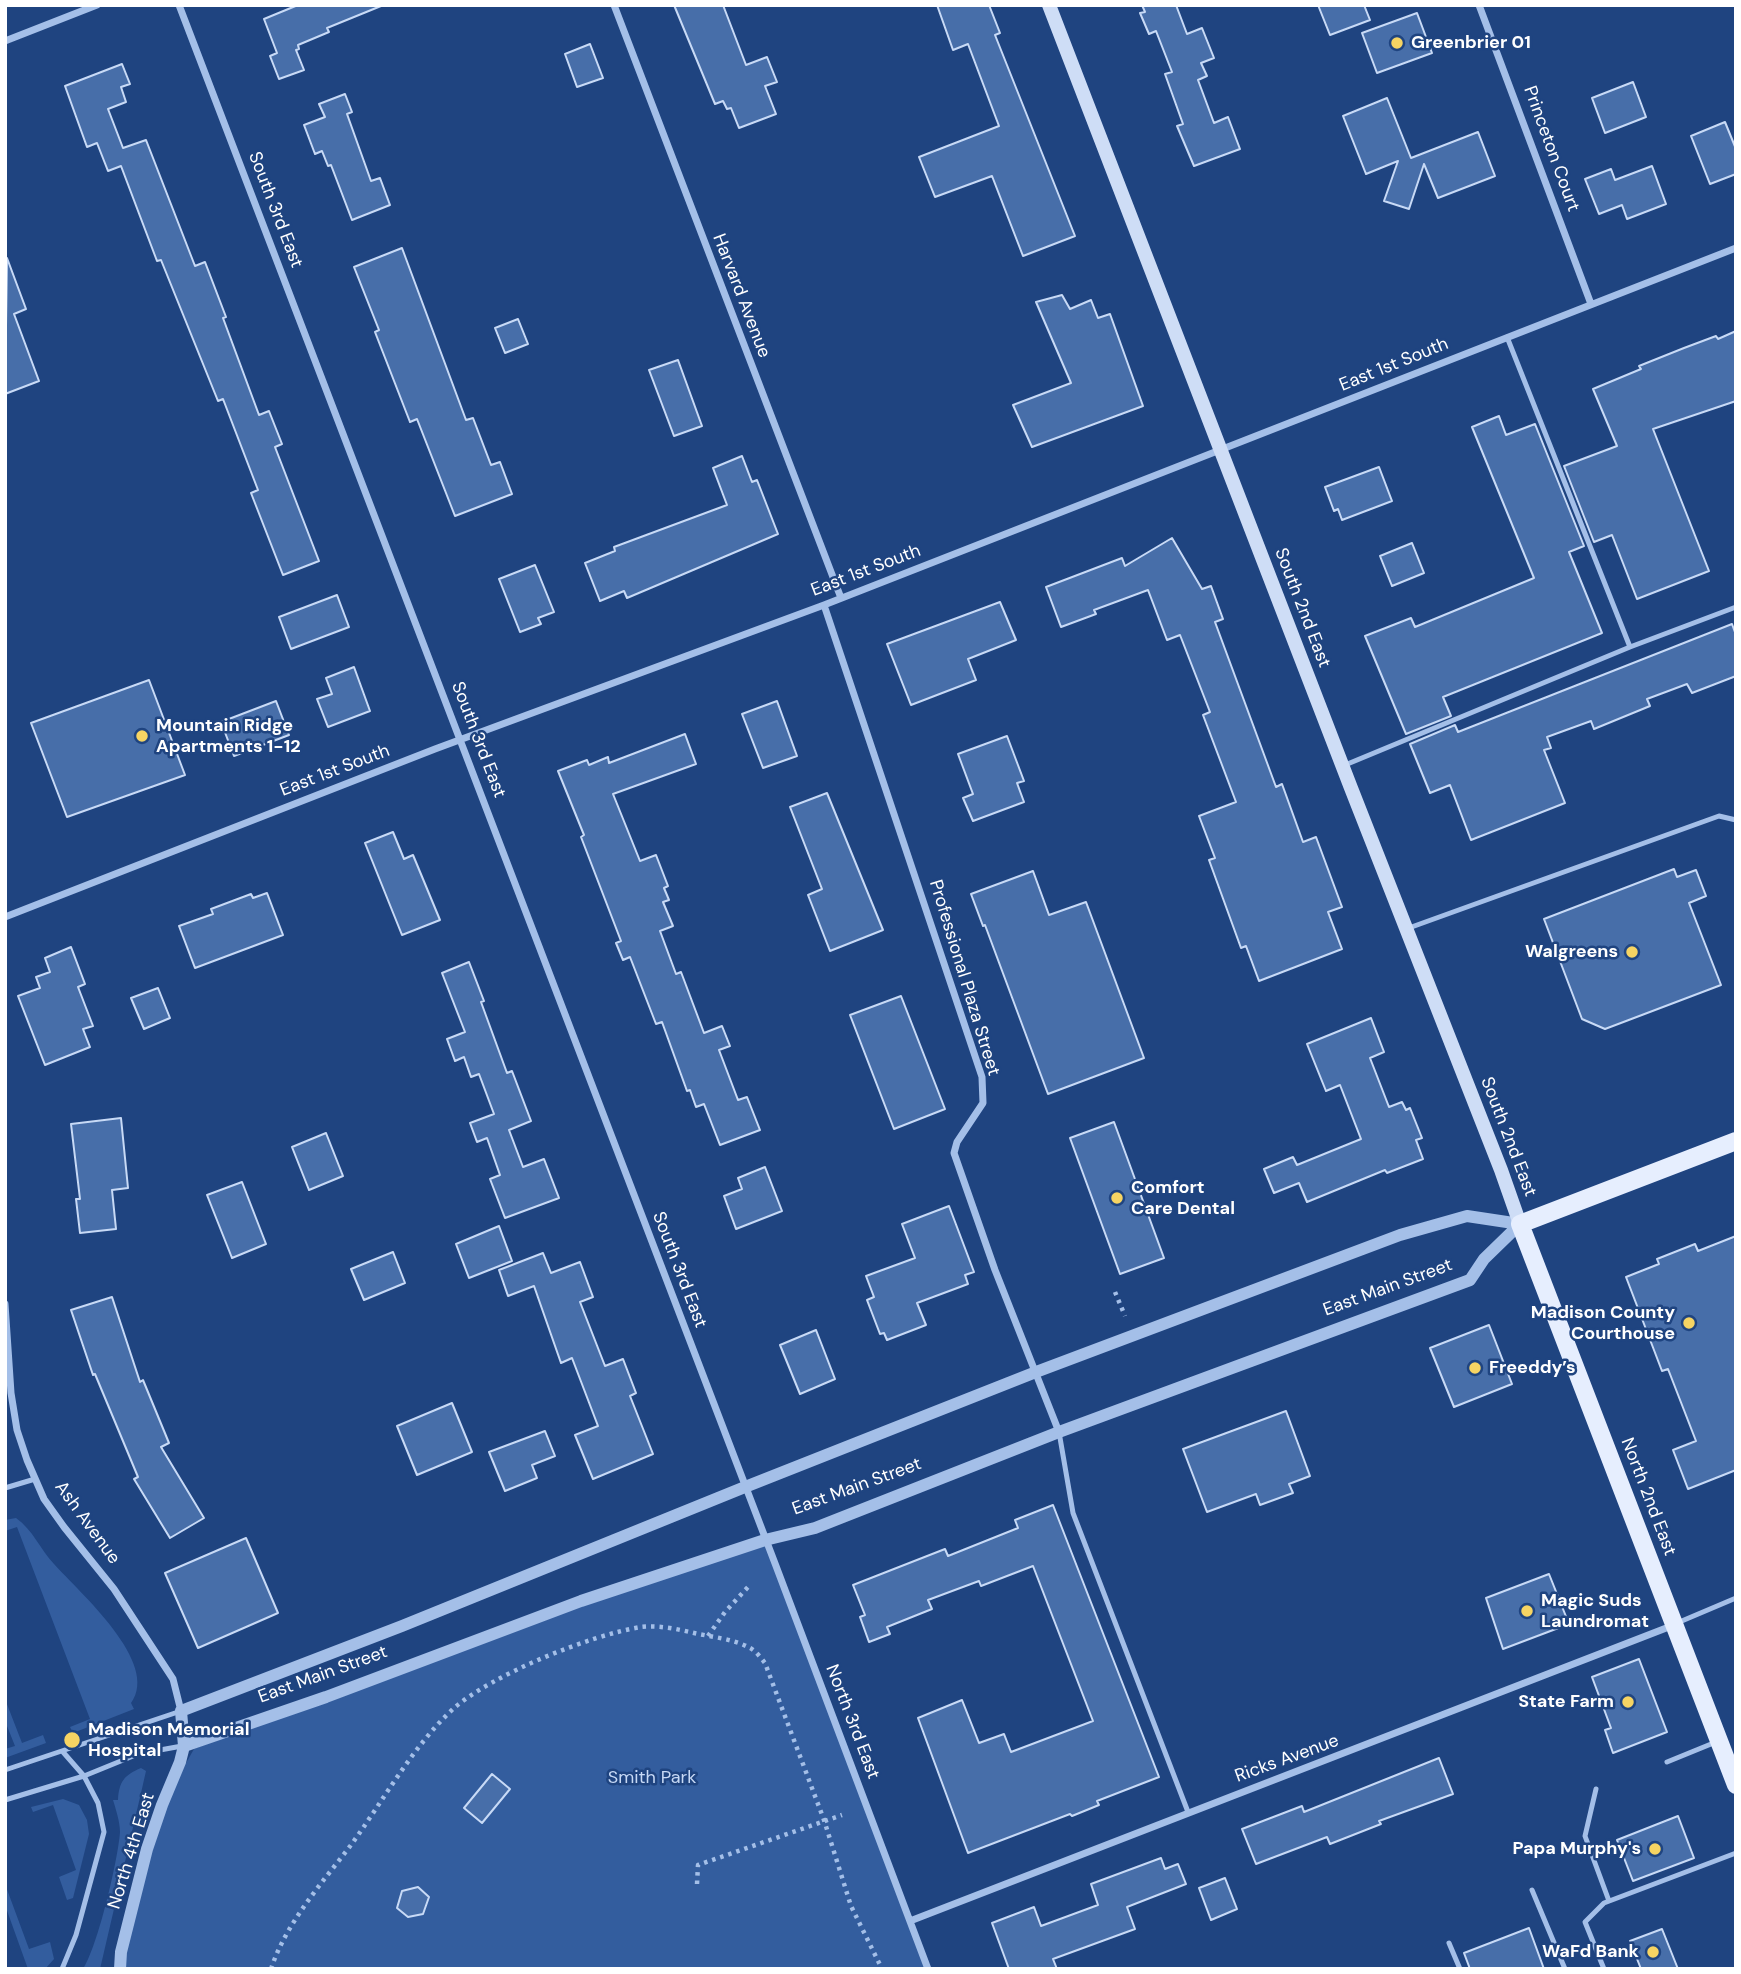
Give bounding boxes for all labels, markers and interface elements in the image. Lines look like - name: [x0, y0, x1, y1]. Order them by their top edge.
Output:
- place label: Greenbrier 01: [1411, 32, 1531, 54]
- marker: Greenbrier 01: [1389, 35, 1405, 51]
- street label: Princeton Court: [1518, 83, 1584, 215]
- street label: South 3rd East: [243, 149, 307, 271]
- street label: Harvard Avenue: [707, 231, 775, 361]
- street label: East 1st South: [1336, 333, 1452, 397]
- street label: East 1st South: [808, 540, 924, 602]
- street label: South 2nd East: [1269, 545, 1335, 671]
- street label: South 3rd East: [446, 679, 510, 801]
- place label: Mountain Ridge Apartments 1-12: [156, 715, 301, 758]
- marker: Mountain Ridge Apartments 1-12: [134, 728, 150, 744]
- street label: East 1st South: [277, 740, 393, 802]
- street label: Professional Plaza Street: [924, 878, 1004, 1078]
- place label: Walgreens: [1525, 941, 1618, 963]
- marker: Walgreens: [1624, 944, 1640, 960]
- street label: South 2nd East: [1475, 1074, 1541, 1200]
- place label: Comfort Care Dental: [1131, 1177, 1235, 1220]
- marker: Comfort Care Dental: [1109, 1190, 1125, 1206]
- street label: South 3rd East: [647, 1209, 711, 1331]
- street label: East Main Street: [1320, 1255, 1456, 1321]
- place label: Madison County Courthouse: [1531, 1302, 1675, 1344]
- marker: Madison County Courthouse: [1681, 1315, 1697, 1331]
- place label: Freeddy’s: [1489, 1357, 1576, 1379]
- marker: Freeddy’s: [1467, 1360, 1483, 1376]
- street label: North 2nd East: [1616, 1435, 1680, 1559]
- street label: East Main Street: [789, 1454, 925, 1520]
- street label: Ash Avenue: [50, 1477, 124, 1569]
- place label: Magic Suds Laundromat: [1541, 1590, 1649, 1632]
- marker: Magic Suds Laundromat: [1519, 1603, 1535, 1619]
- street label: East Main Street: [255, 1642, 391, 1708]
- street label: North 3rd East: [820, 1662, 884, 1782]
- place label: State Farm: [1518, 1691, 1614, 1713]
- marker: State Farm: [1620, 1694, 1636, 1710]
- place label: Madison Memorial Hospital: [88, 1719, 249, 1762]
- marker: Madison Memorial Hospital: [62, 1730, 82, 1750]
- street label: Ricks Avenue: [1232, 1730, 1342, 1788]
- park label: Smith Park: [608, 1767, 696, 1789]
- street label: North 4th East: [104, 1790, 160, 1912]
- place label: Papa Murphy's: [1512, 1838, 1641, 1860]
- marker: Papa Murphy's: [1647, 1841, 1663, 1857]
- place label: WaFd Bank: [1542, 1941, 1639, 1963]
- marker: WaFd Bank: [1645, 1944, 1661, 1960]

